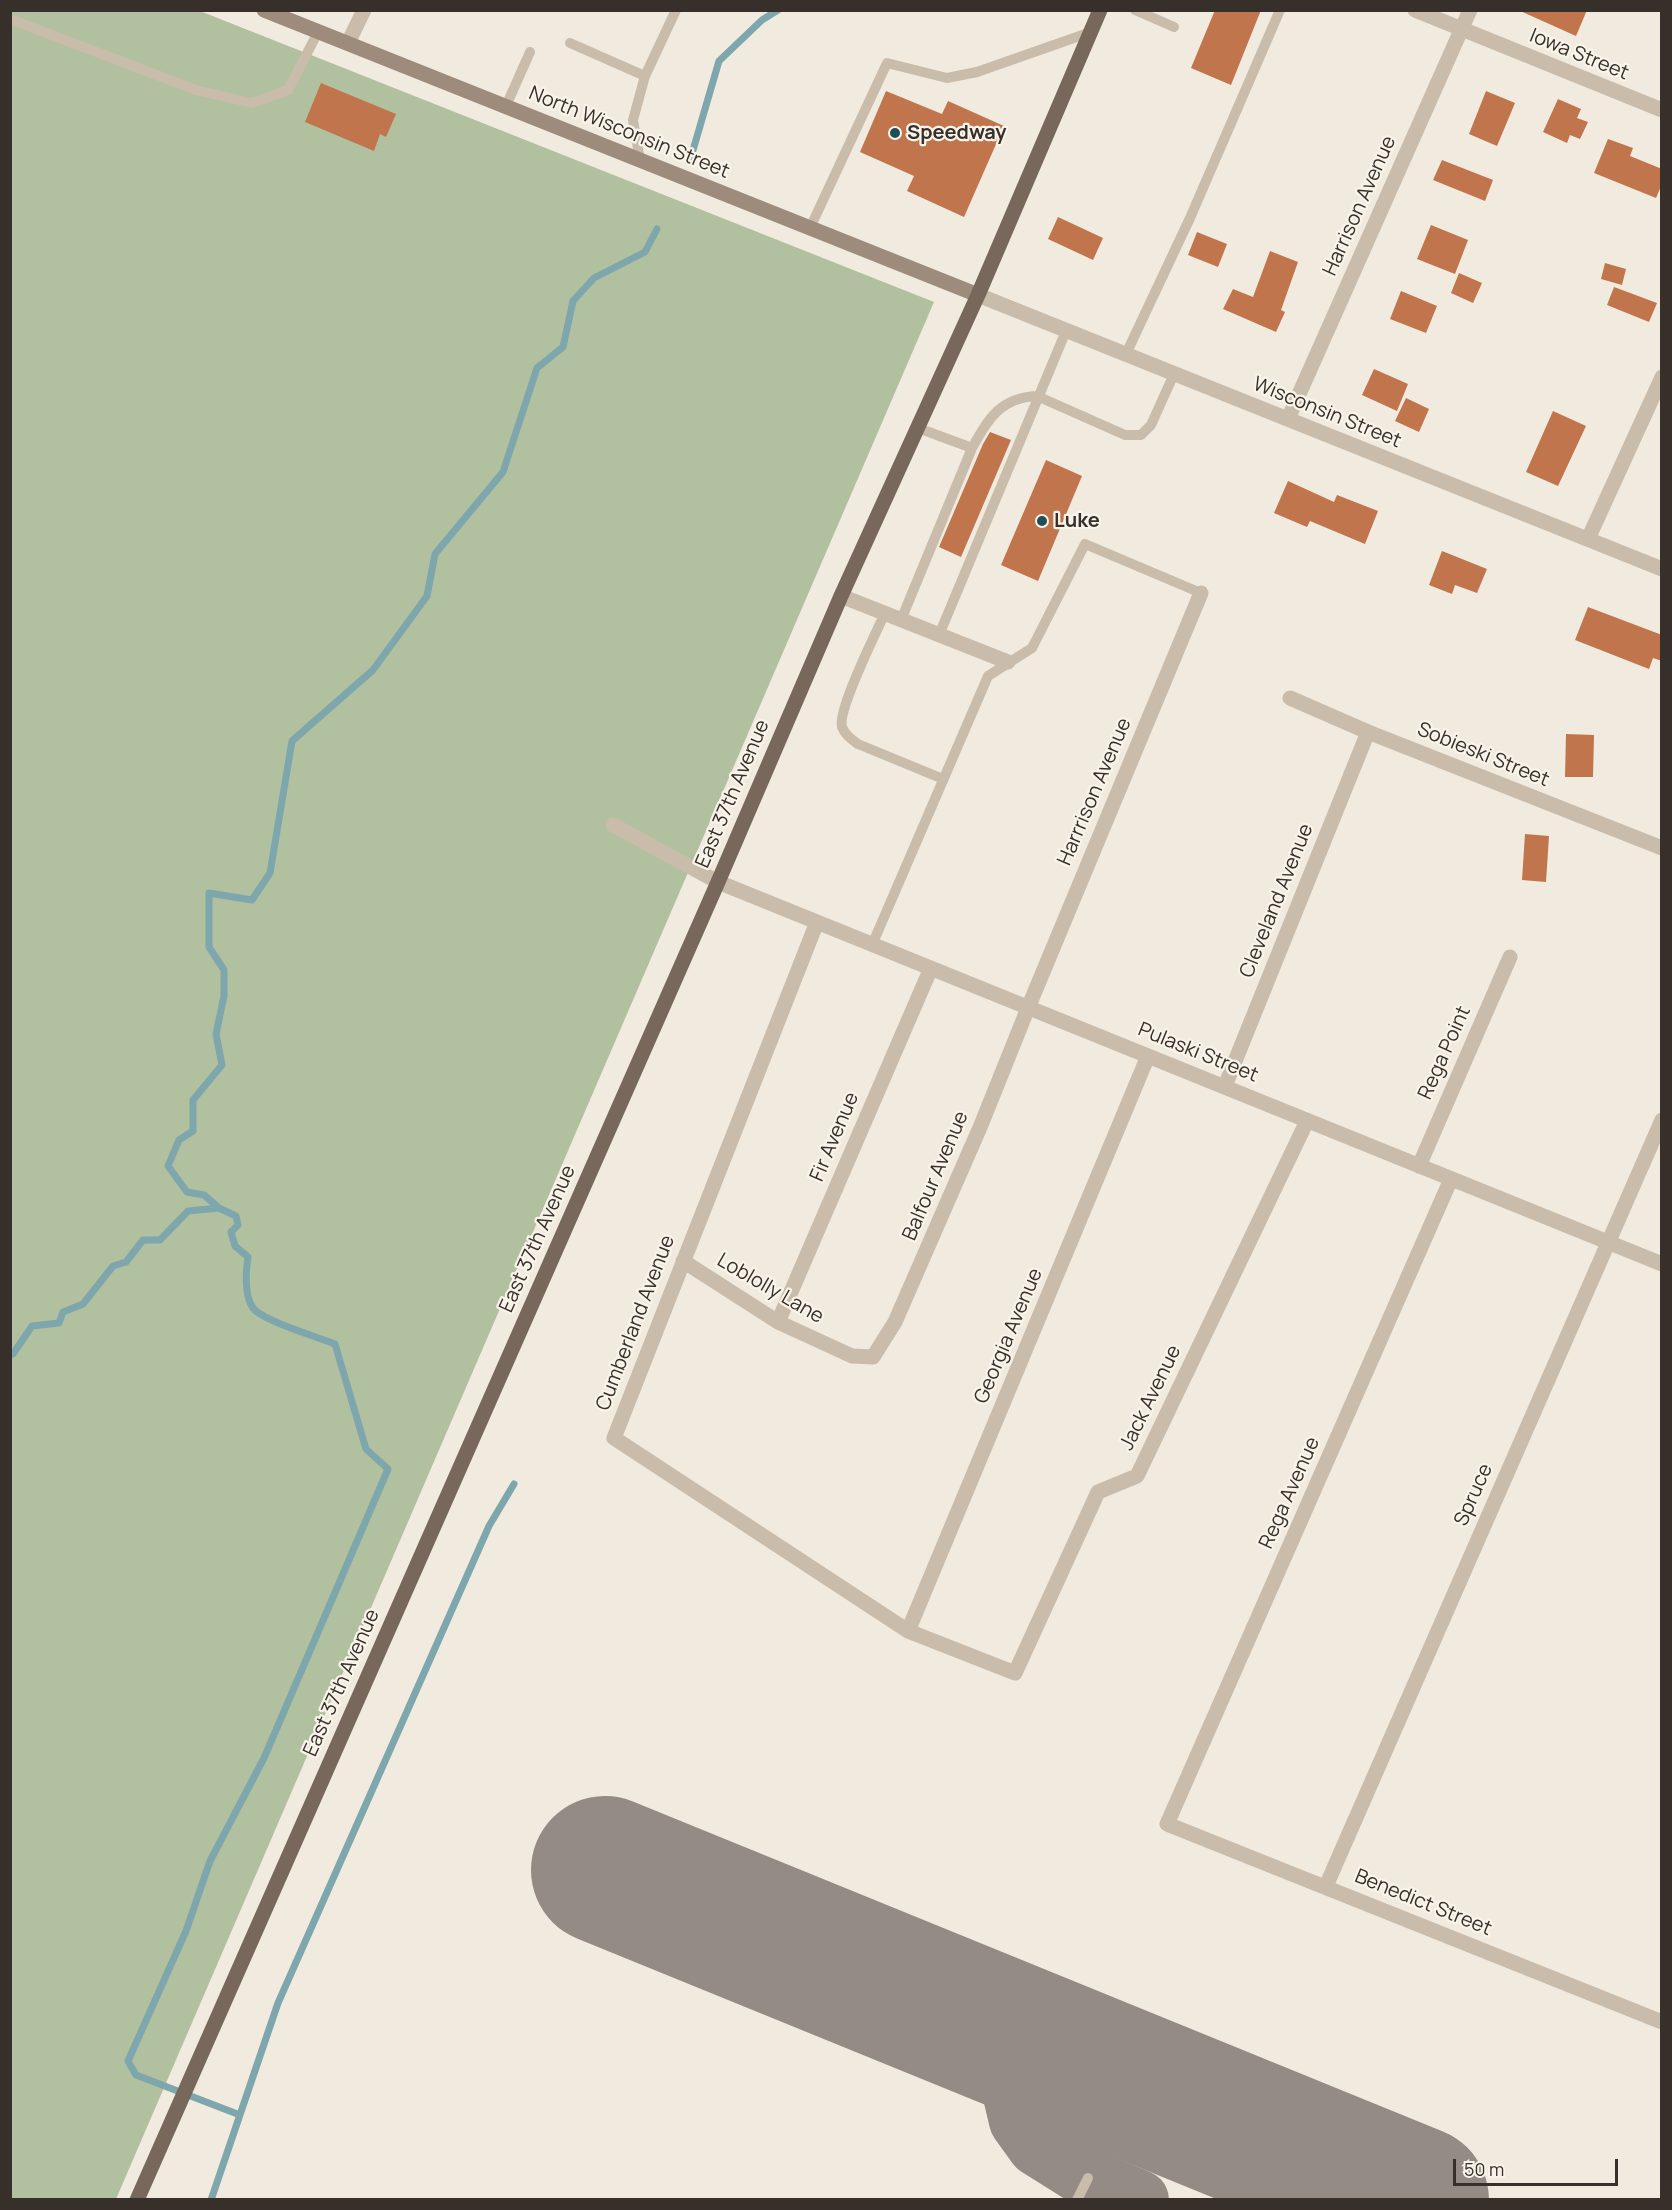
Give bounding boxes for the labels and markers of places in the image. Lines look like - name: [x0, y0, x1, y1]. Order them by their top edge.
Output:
- place label: Speedway: [907, 121, 1006, 145]
- marker: Speedway: [888, 126, 902, 140]
- place label: Luke: [1054, 509, 1100, 533]
- marker: Luke: [1035, 514, 1049, 528]

